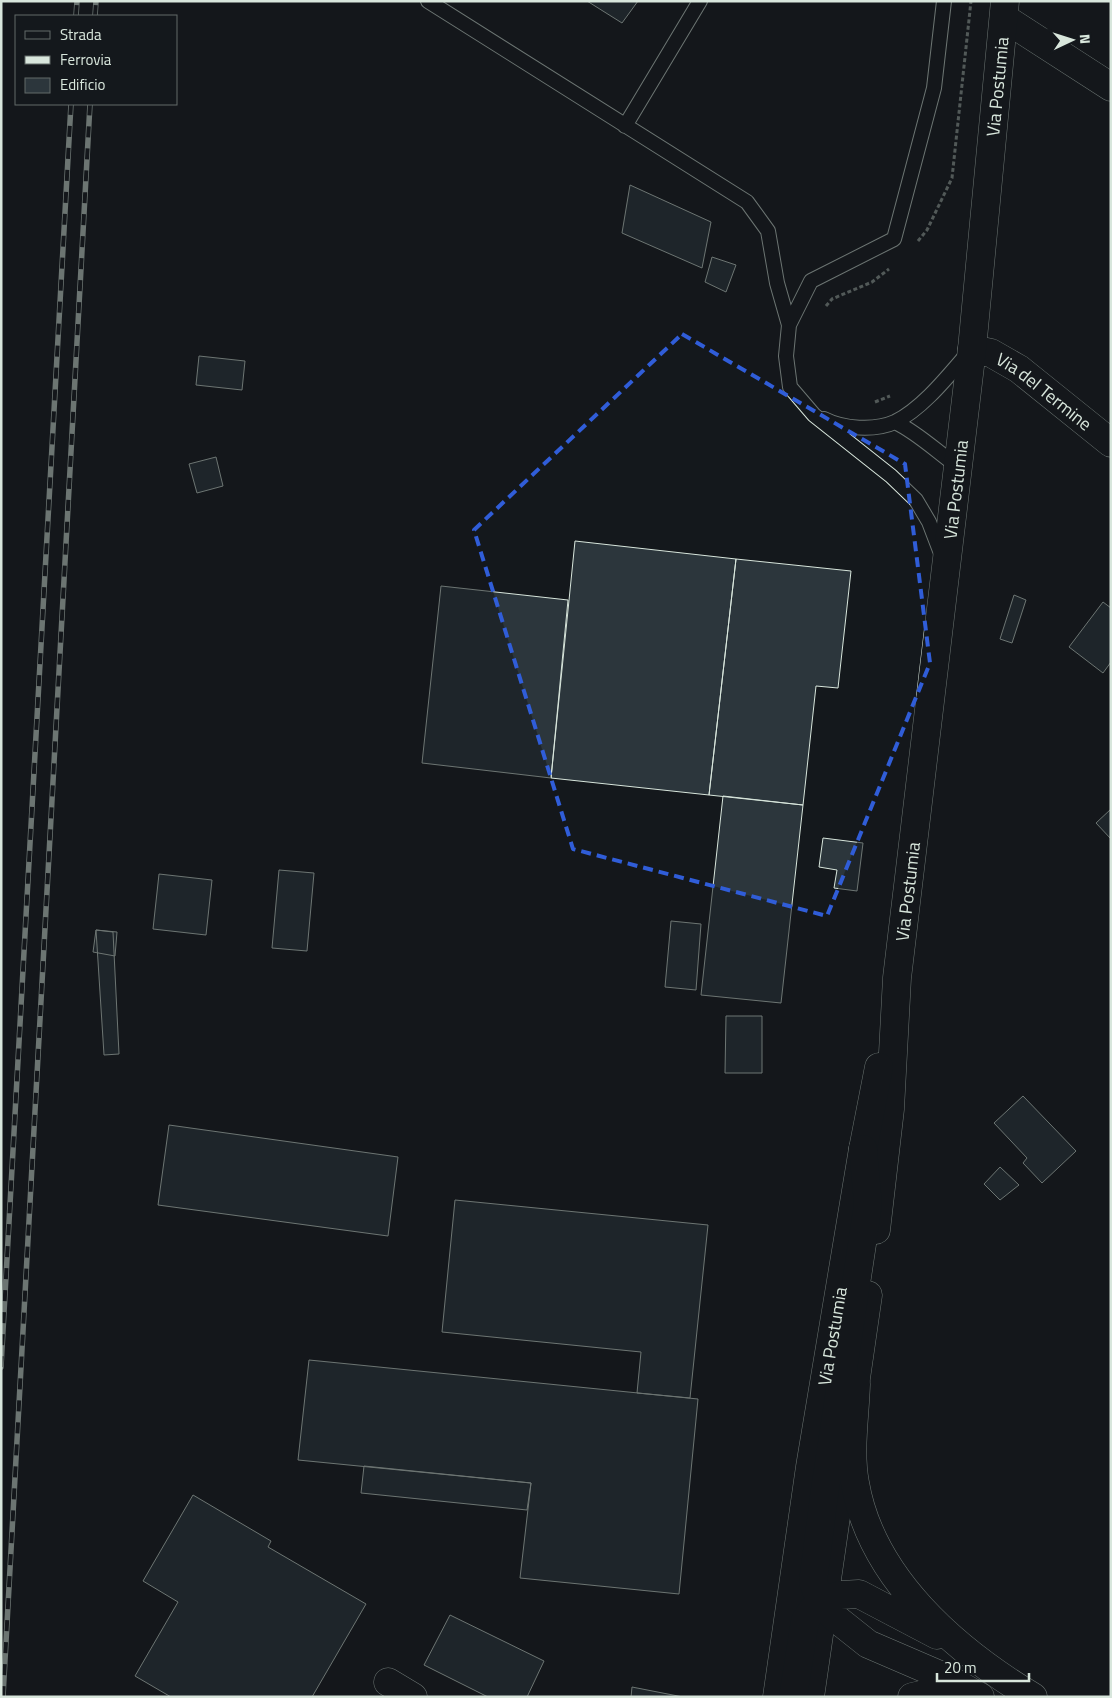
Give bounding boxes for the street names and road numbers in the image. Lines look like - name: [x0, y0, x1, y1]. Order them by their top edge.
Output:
- street label: Via Postumia: [979, 36, 1015, 138]
- street label: Via del Termine: [991, 345, 1098, 436]
- street label: Via Postumia: [936, 438, 975, 541]
- street label: Via Postumia: [888, 840, 927, 943]
- street label: Via Postumia: [810, 1285, 853, 1388]

